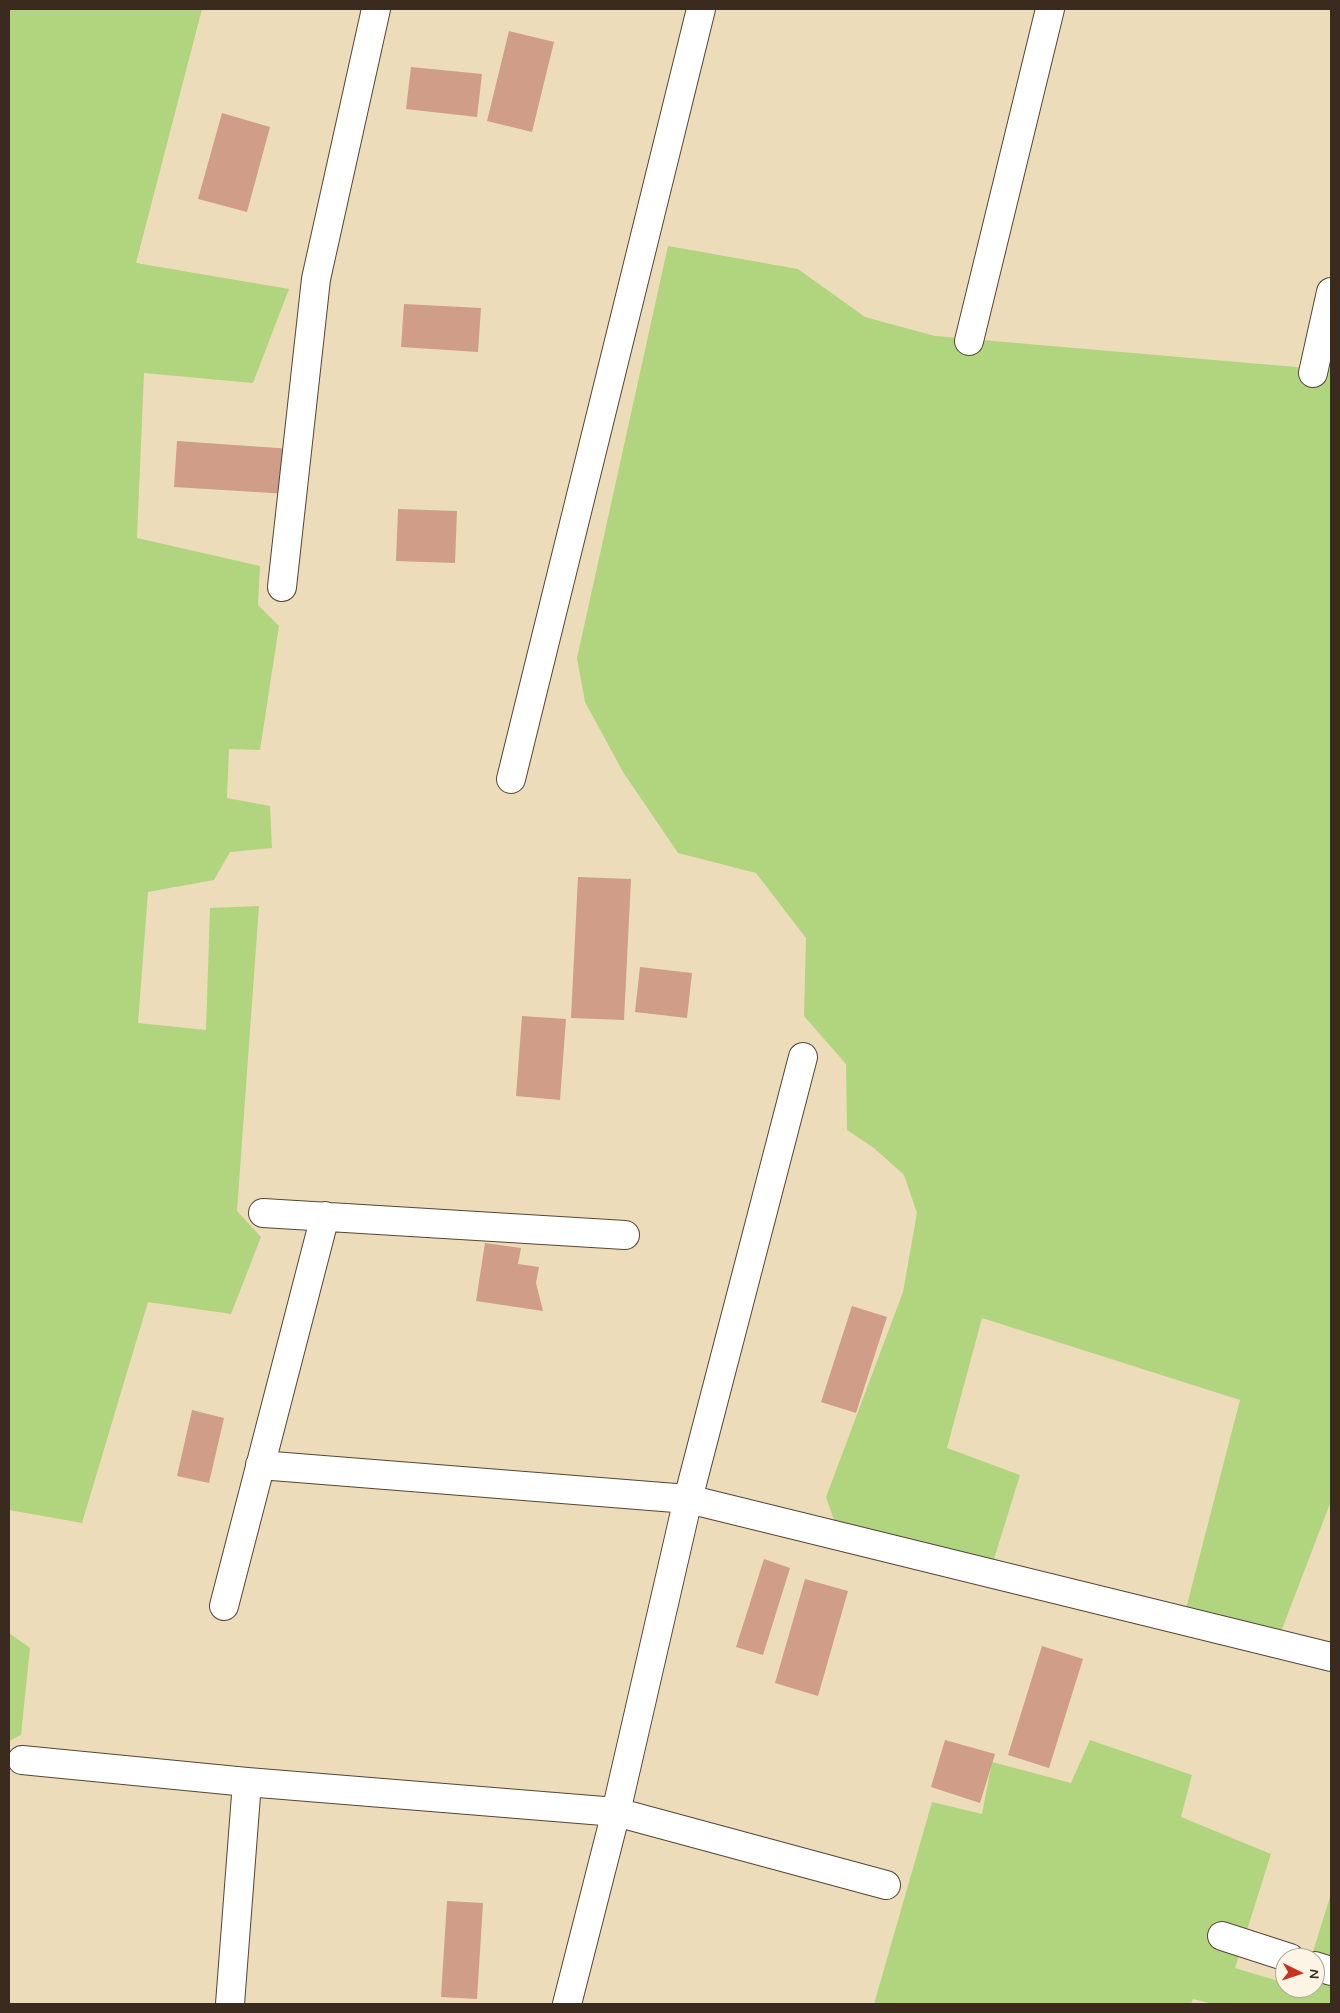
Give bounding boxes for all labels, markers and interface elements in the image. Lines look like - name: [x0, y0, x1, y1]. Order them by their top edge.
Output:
- north arrow: [1275, 1948, 1325, 1998]
- text: N: [1305, 1969, 1323, 1979]

